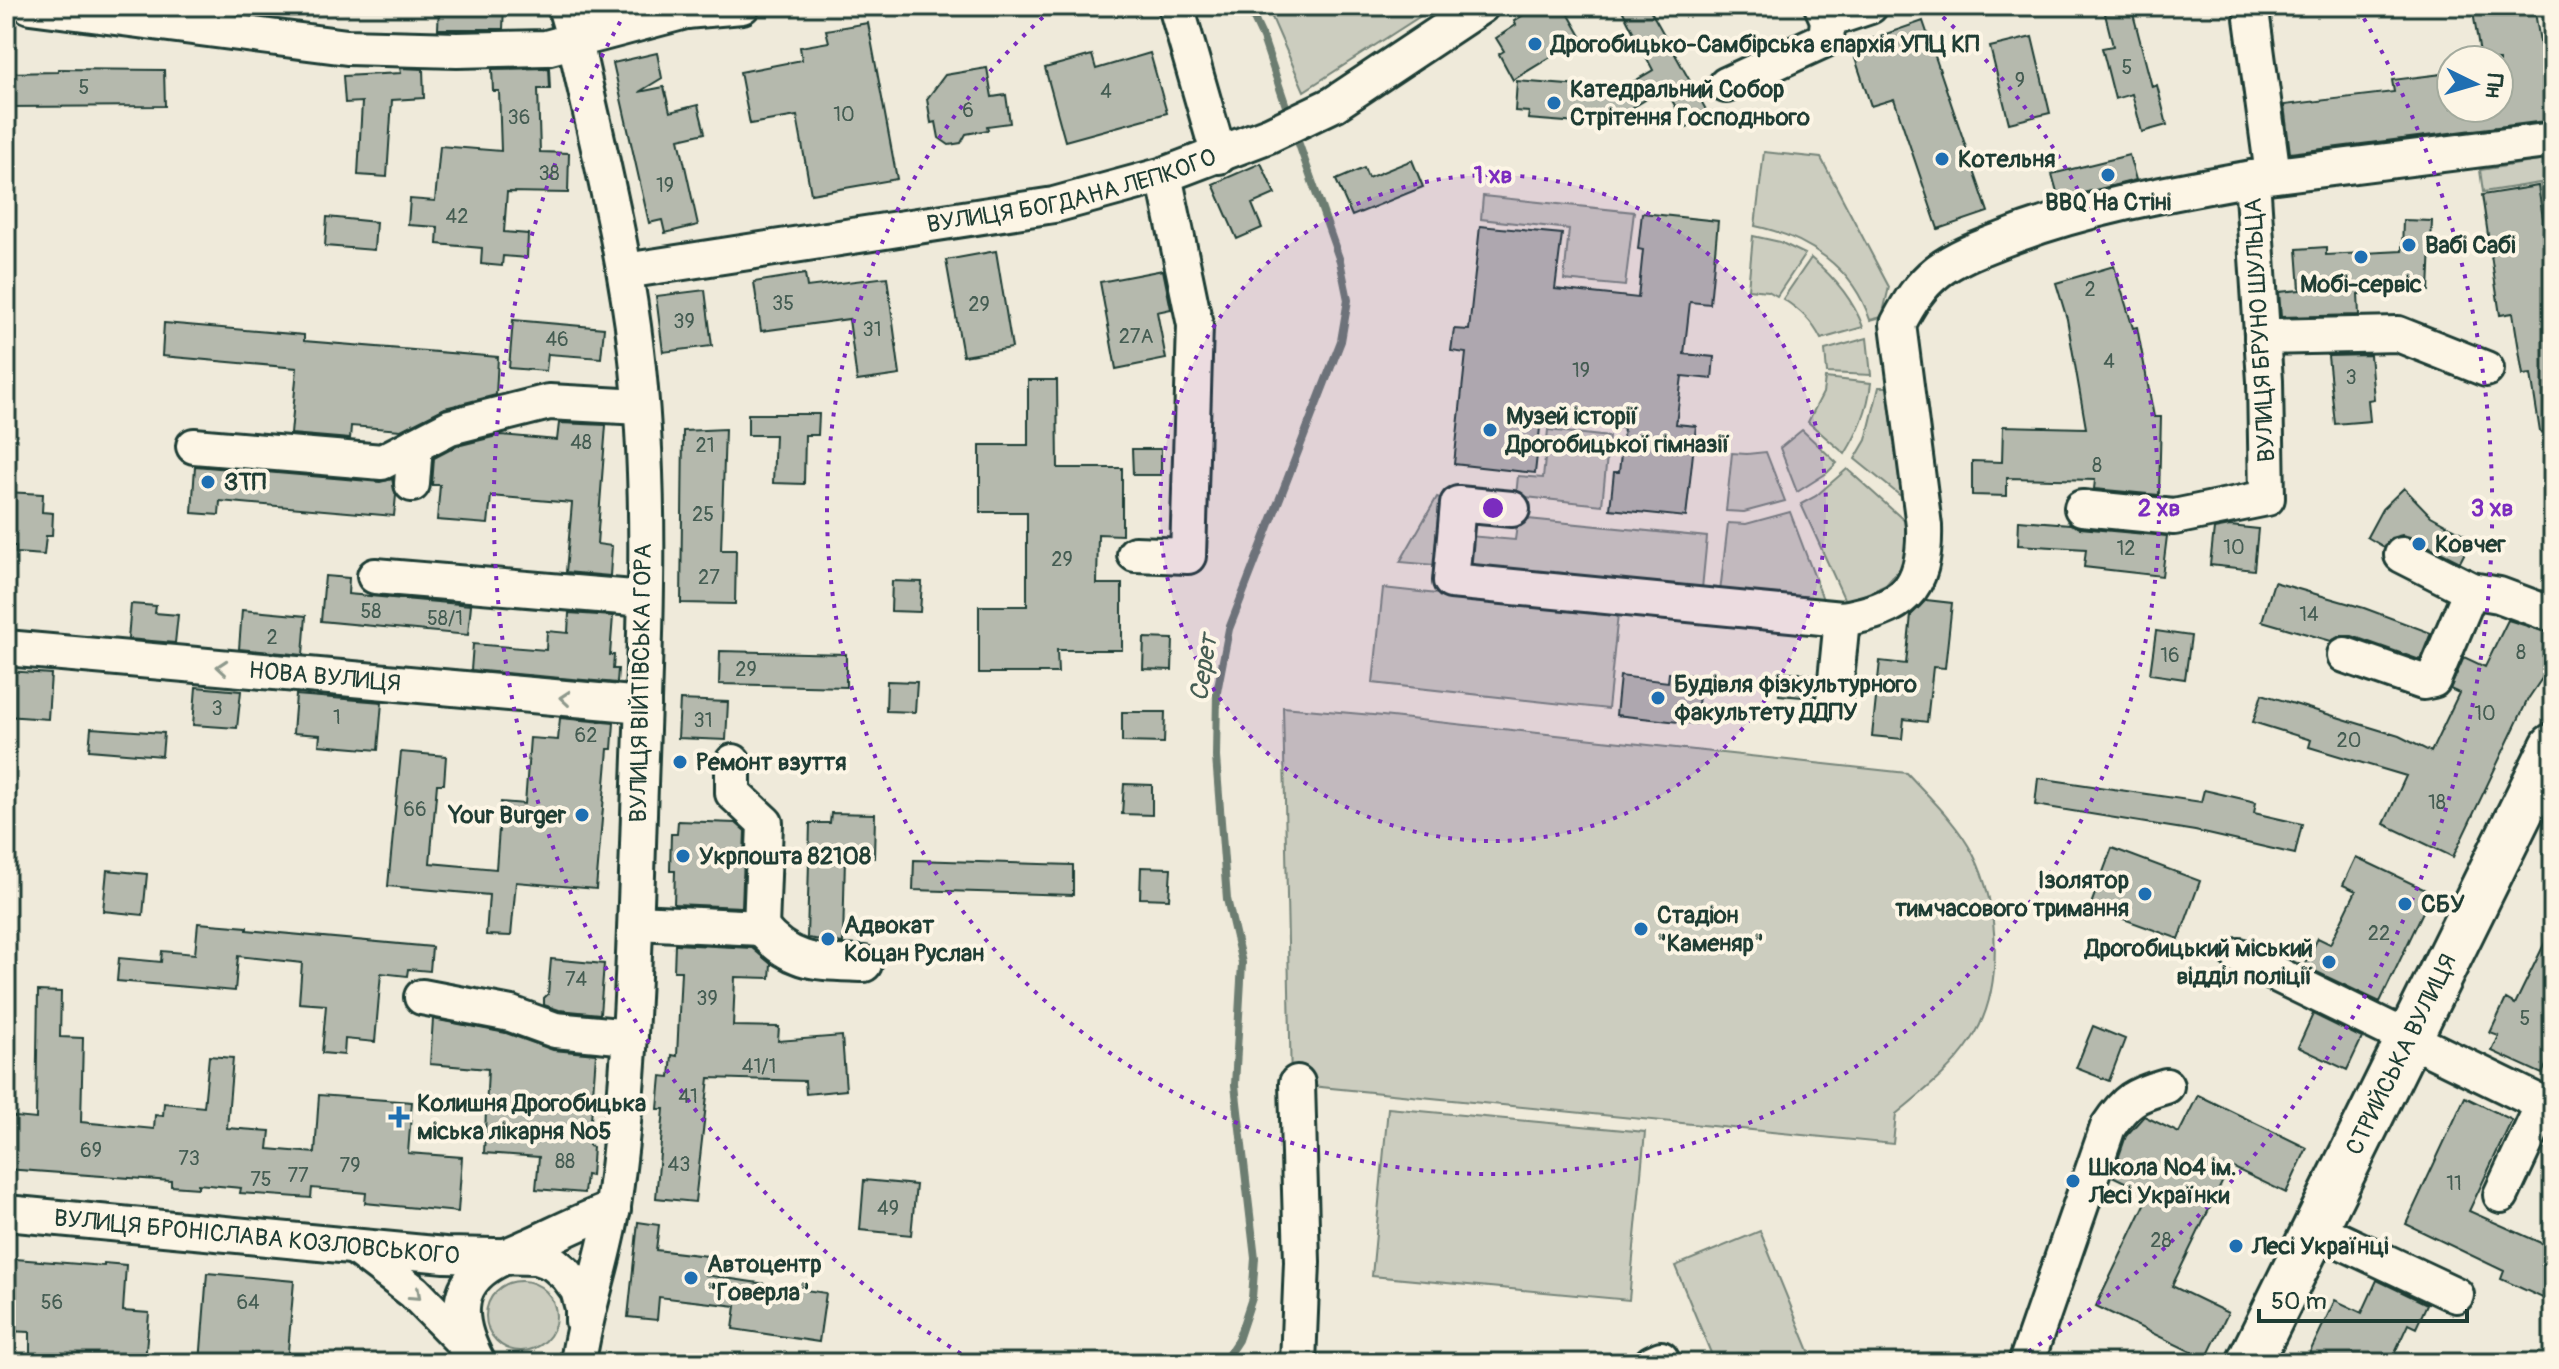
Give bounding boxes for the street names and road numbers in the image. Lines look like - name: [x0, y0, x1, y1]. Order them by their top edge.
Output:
- street label: ВУЛИЦЯ БОГДАНА ЛЕПКОГО: [925, 142, 1220, 239]
- street label: ВУЛИЦЯ БРУНО ШУЛЬЦА: [2239, 197, 2281, 463]
- street label: ВУЛИЦЯ ВІЙТІВСЬКА ГОРА: [624, 543, 658, 823]
- street label: НОВА ВУЛИЦЯ: [247, 655, 402, 698]
- street label: СТРИЙСЬКА ВУЛИЦЯ: [2339, 949, 2463, 1160]
- street label: ВУЛИЦЯ БРОНІСЛАВА КОЗЛОВСЬКОГО: [53, 1203, 460, 1270]

